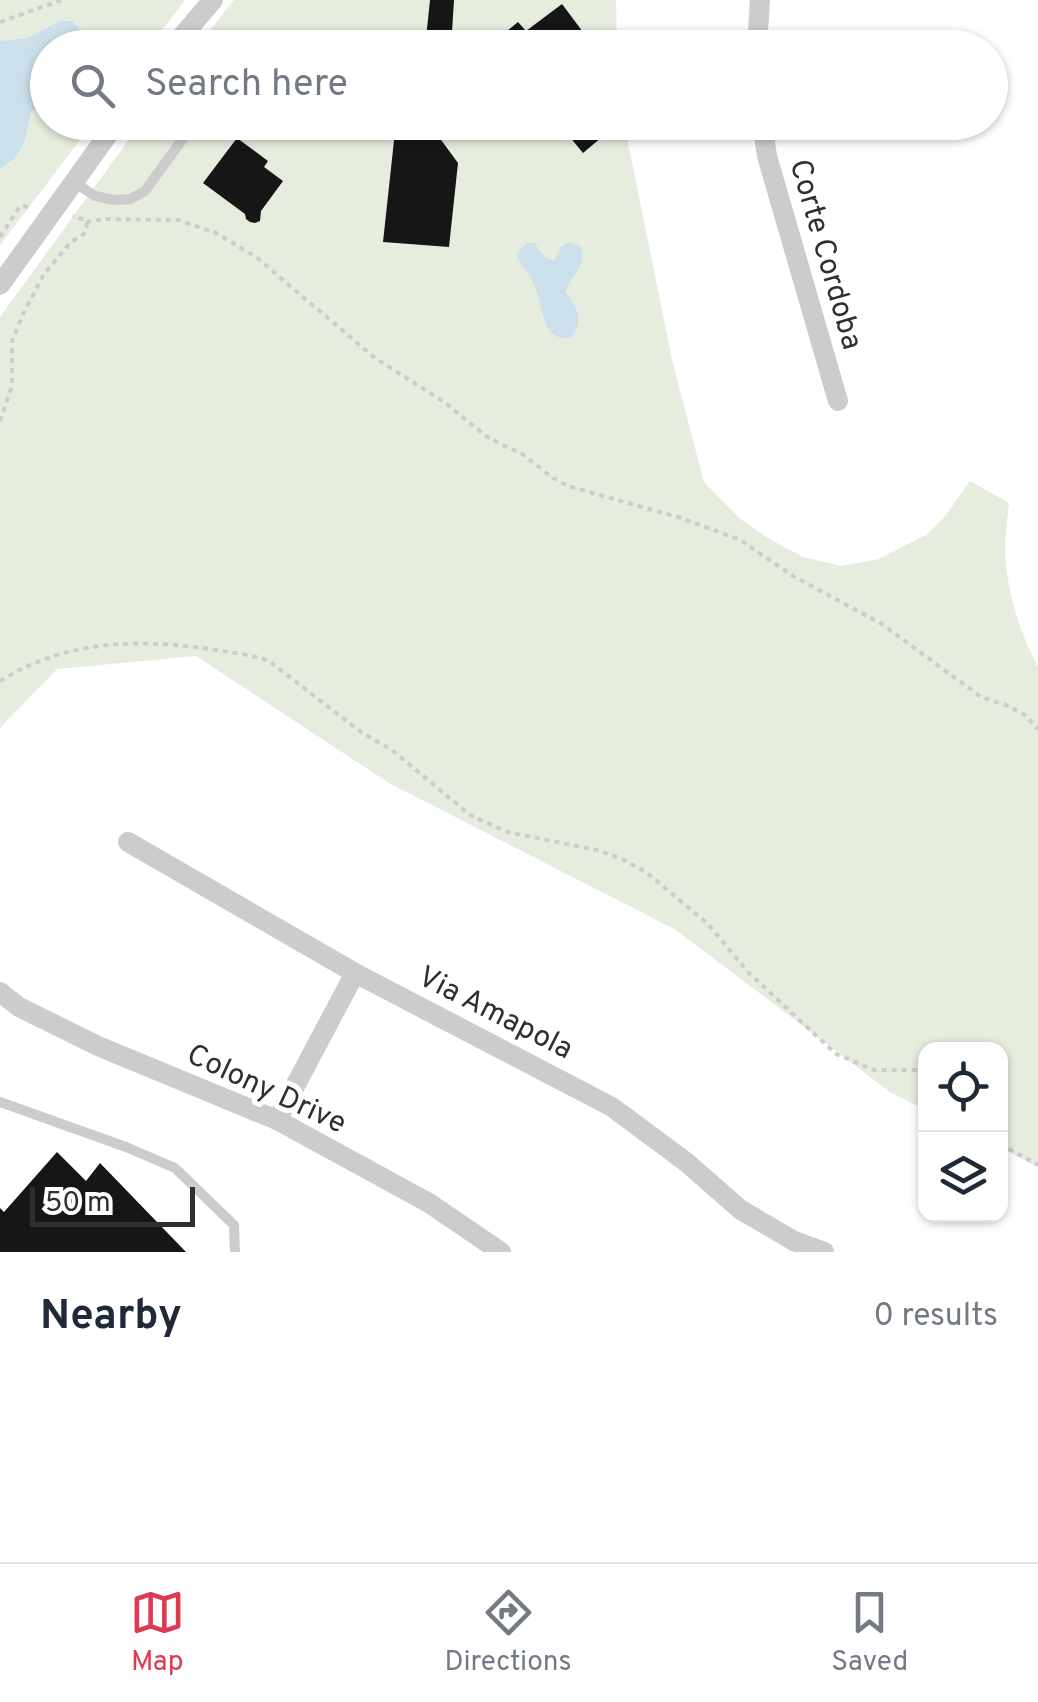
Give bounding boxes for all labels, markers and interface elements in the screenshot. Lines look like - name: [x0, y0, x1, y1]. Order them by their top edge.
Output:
- search box: [30, 30, 1008, 140]
- icon: search: [65, 58, 120, 113]
- text: Search here: [145, 61, 348, 110]
- street label: Corte Cordoba: [780, 155, 869, 354]
- street label: Via Amapola: [411, 959, 578, 1069]
- street label: Colony Drive: [180, 1037, 352, 1143]
- map controls: [918, 1042, 1008, 1222]
- button: locate: [918, 1042, 1008, 1132]
- button: layers: [918, 1132, 1008, 1222]
- scale bar: [30, 1182, 195, 1226]
- text: 50 m: [45, 1186, 111, 1222]
- text: Nearby: [40, 1291, 182, 1344]
- text: 0 results: [873, 1297, 998, 1337]
- tab: Map: [130, 1585, 185, 1681]
- tab: Directions: [444, 1585, 572, 1681]
- tab: Saved: [831, 1585, 908, 1681]

